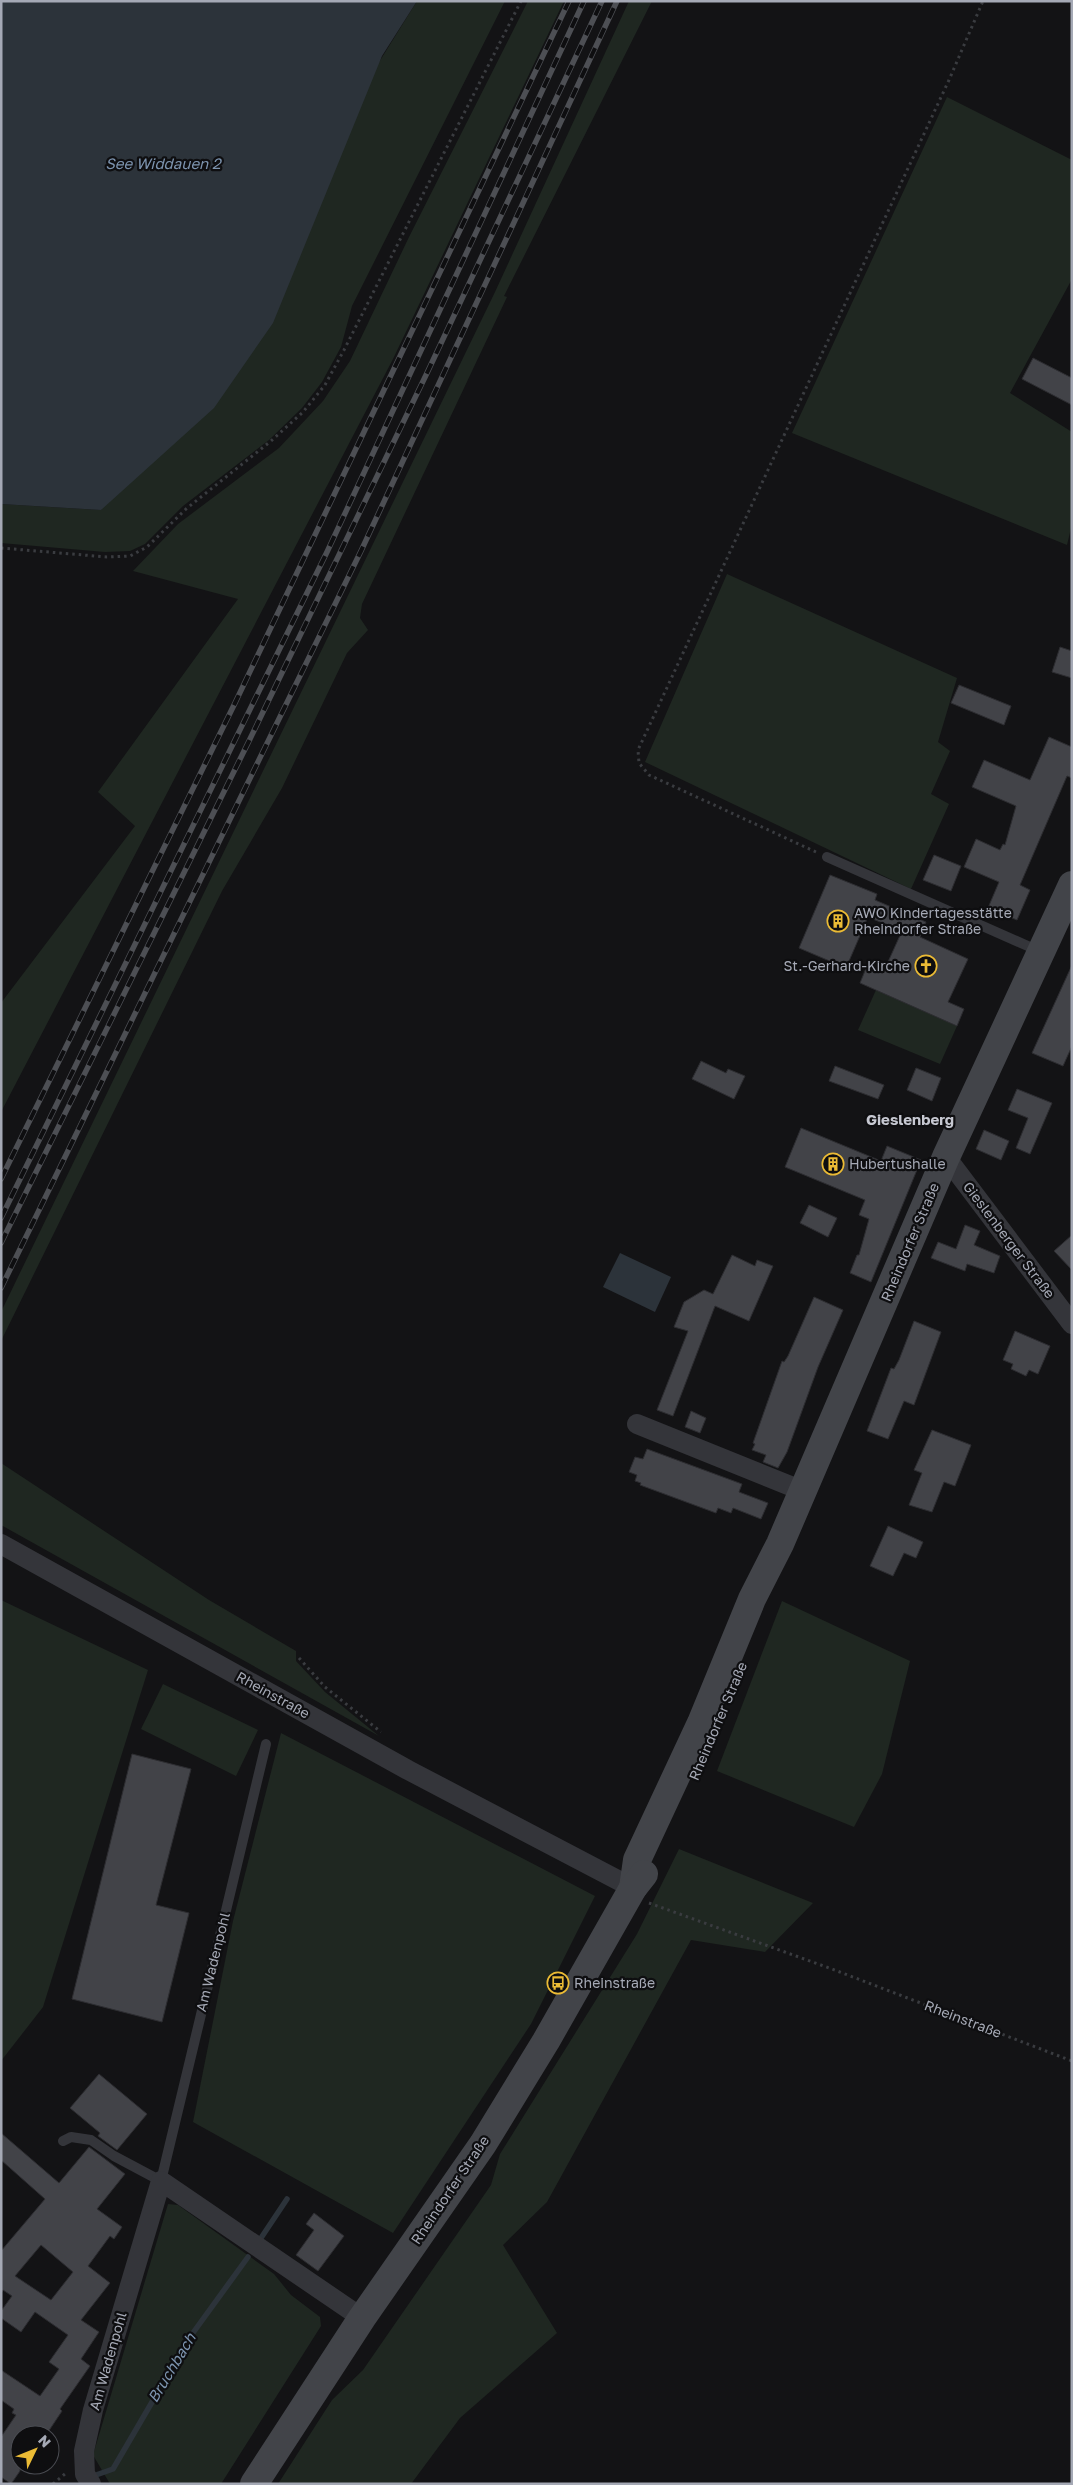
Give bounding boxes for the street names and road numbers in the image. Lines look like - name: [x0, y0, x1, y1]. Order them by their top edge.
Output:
- street label: Gieslenberger Straße: [960, 1178, 1059, 1301]
- street label: Rheindorfer Straße: [877, 1180, 942, 1304]
- street label: Rheindorfer Straße: [685, 1659, 750, 1783]
- street label: Rheinstraße: [234, 1667, 313, 1722]
- street label: Am Wadenpohl: [192, 1911, 233, 2013]
- street label: Rheinstraße: [922, 1996, 1004, 2041]
- street label: Rheindorfer Straße: [407, 2132, 492, 2247]
- street label: Am Wadenpohl: [85, 2310, 130, 2412]

